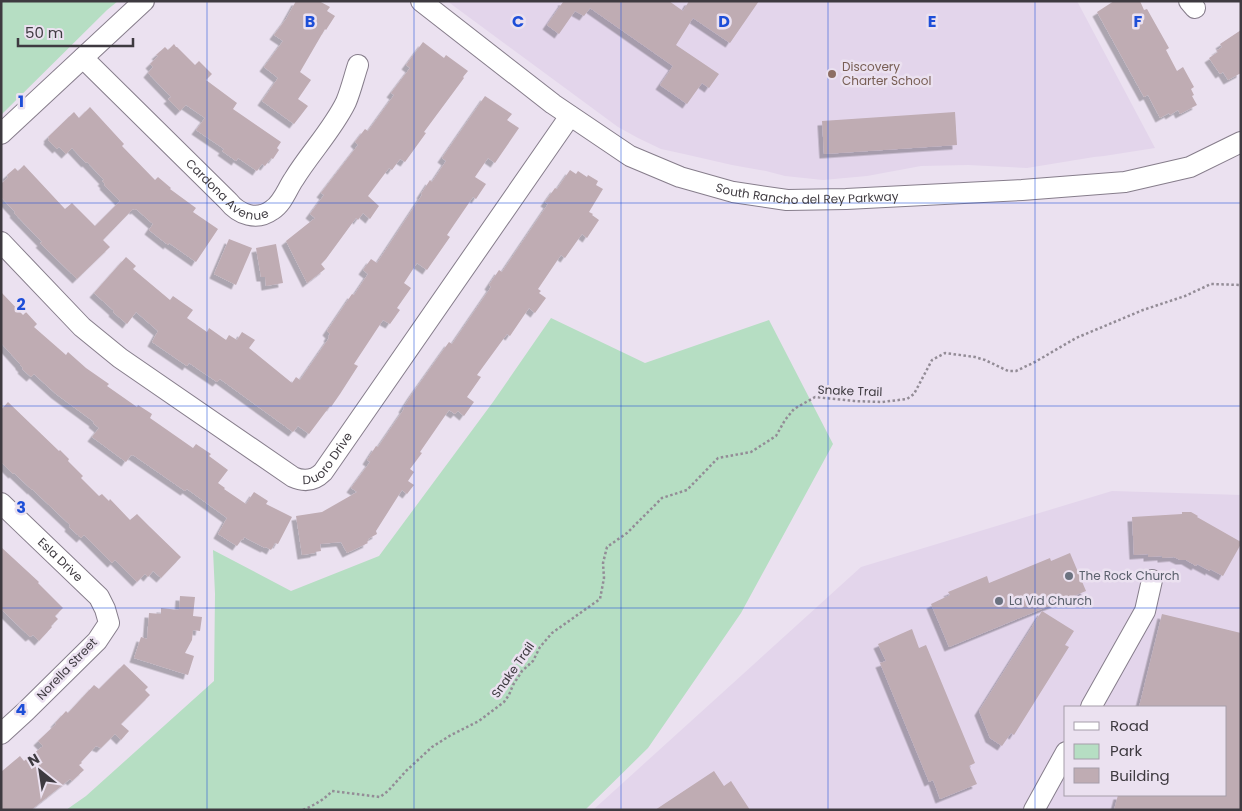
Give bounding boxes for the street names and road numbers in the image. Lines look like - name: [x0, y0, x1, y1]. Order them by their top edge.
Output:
- street label: Cardona Avenue: [182, 155, 271, 224]
- street label: South Rancho del Rey Parkway: [714, 179, 899, 208]
- street label: Snake Trail: [817, 381, 883, 400]
- street label: Duoro Drive: [302, 429, 356, 488]
- street label: Esla Drive: [34, 534, 87, 585]
- street label: Norella Street: [33, 634, 101, 703]
- street label: Snake Trail: [487, 638, 538, 701]

